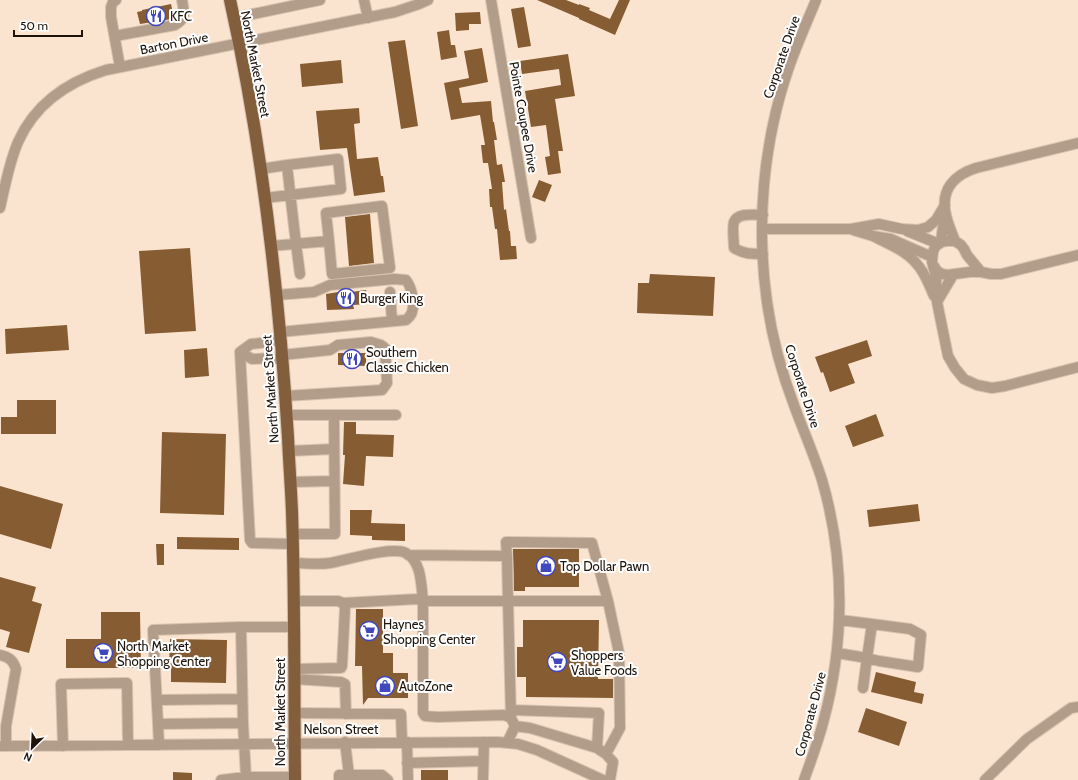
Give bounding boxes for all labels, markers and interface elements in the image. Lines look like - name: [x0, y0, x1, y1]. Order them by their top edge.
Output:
- restaurant icon: KFC: [145, 5, 167, 27]
- place label: KFC: [170, 8, 192, 24]
- street label: North Market Street: [238, 9, 274, 119]
- scale bar: [14, 12, 82, 38]
- street label: Corporate Drive: [759, 13, 803, 101]
- text: 50 m: [20, 18, 48, 33]
- street label: Barton Drive: [139, 29, 210, 57]
- street label: Pointe Coupee Drive: [506, 60, 542, 174]
- restaurant icon: Burger King: [335, 287, 357, 309]
- place label: Burger King: [360, 290, 423, 306]
- street label: North Market Street: [258, 334, 282, 444]
- street label: Corporate Drive: [782, 342, 824, 430]
- place label: Southern Classic Chicken: [366, 344, 449, 375]
- restaurant icon: Southern Classic Chicken: [341, 348, 363, 370]
- shop icon: Top Dollar Pawn: [535, 555, 557, 577]
- place label: Top Dollar Pawn: [560, 558, 649, 574]
- place label: Haynes Shopping Center: [383, 616, 476, 647]
- supermarket icon: Haynes Shopping Center: [358, 620, 380, 642]
- place label: North Market Shopping Center: [117, 638, 210, 669]
- supermarket icon: North Market Shopping Center: [92, 642, 114, 664]
- place label: Shoppers Value Foods: [571, 647, 638, 678]
- supermarket icon: Shoppers Value Foods: [546, 651, 568, 673]
- street label: North Market Street: [272, 657, 288, 766]
- street label: Corporate Drive: [791, 670, 829, 758]
- shop icon: AutoZone: [374, 675, 396, 697]
- place label: AutoZone: [399, 678, 453, 694]
- street label: Nelson Street: [304, 721, 379, 737]
- north arrow: [12, 728, 52, 768]
- text: N: [22, 749, 34, 765]

